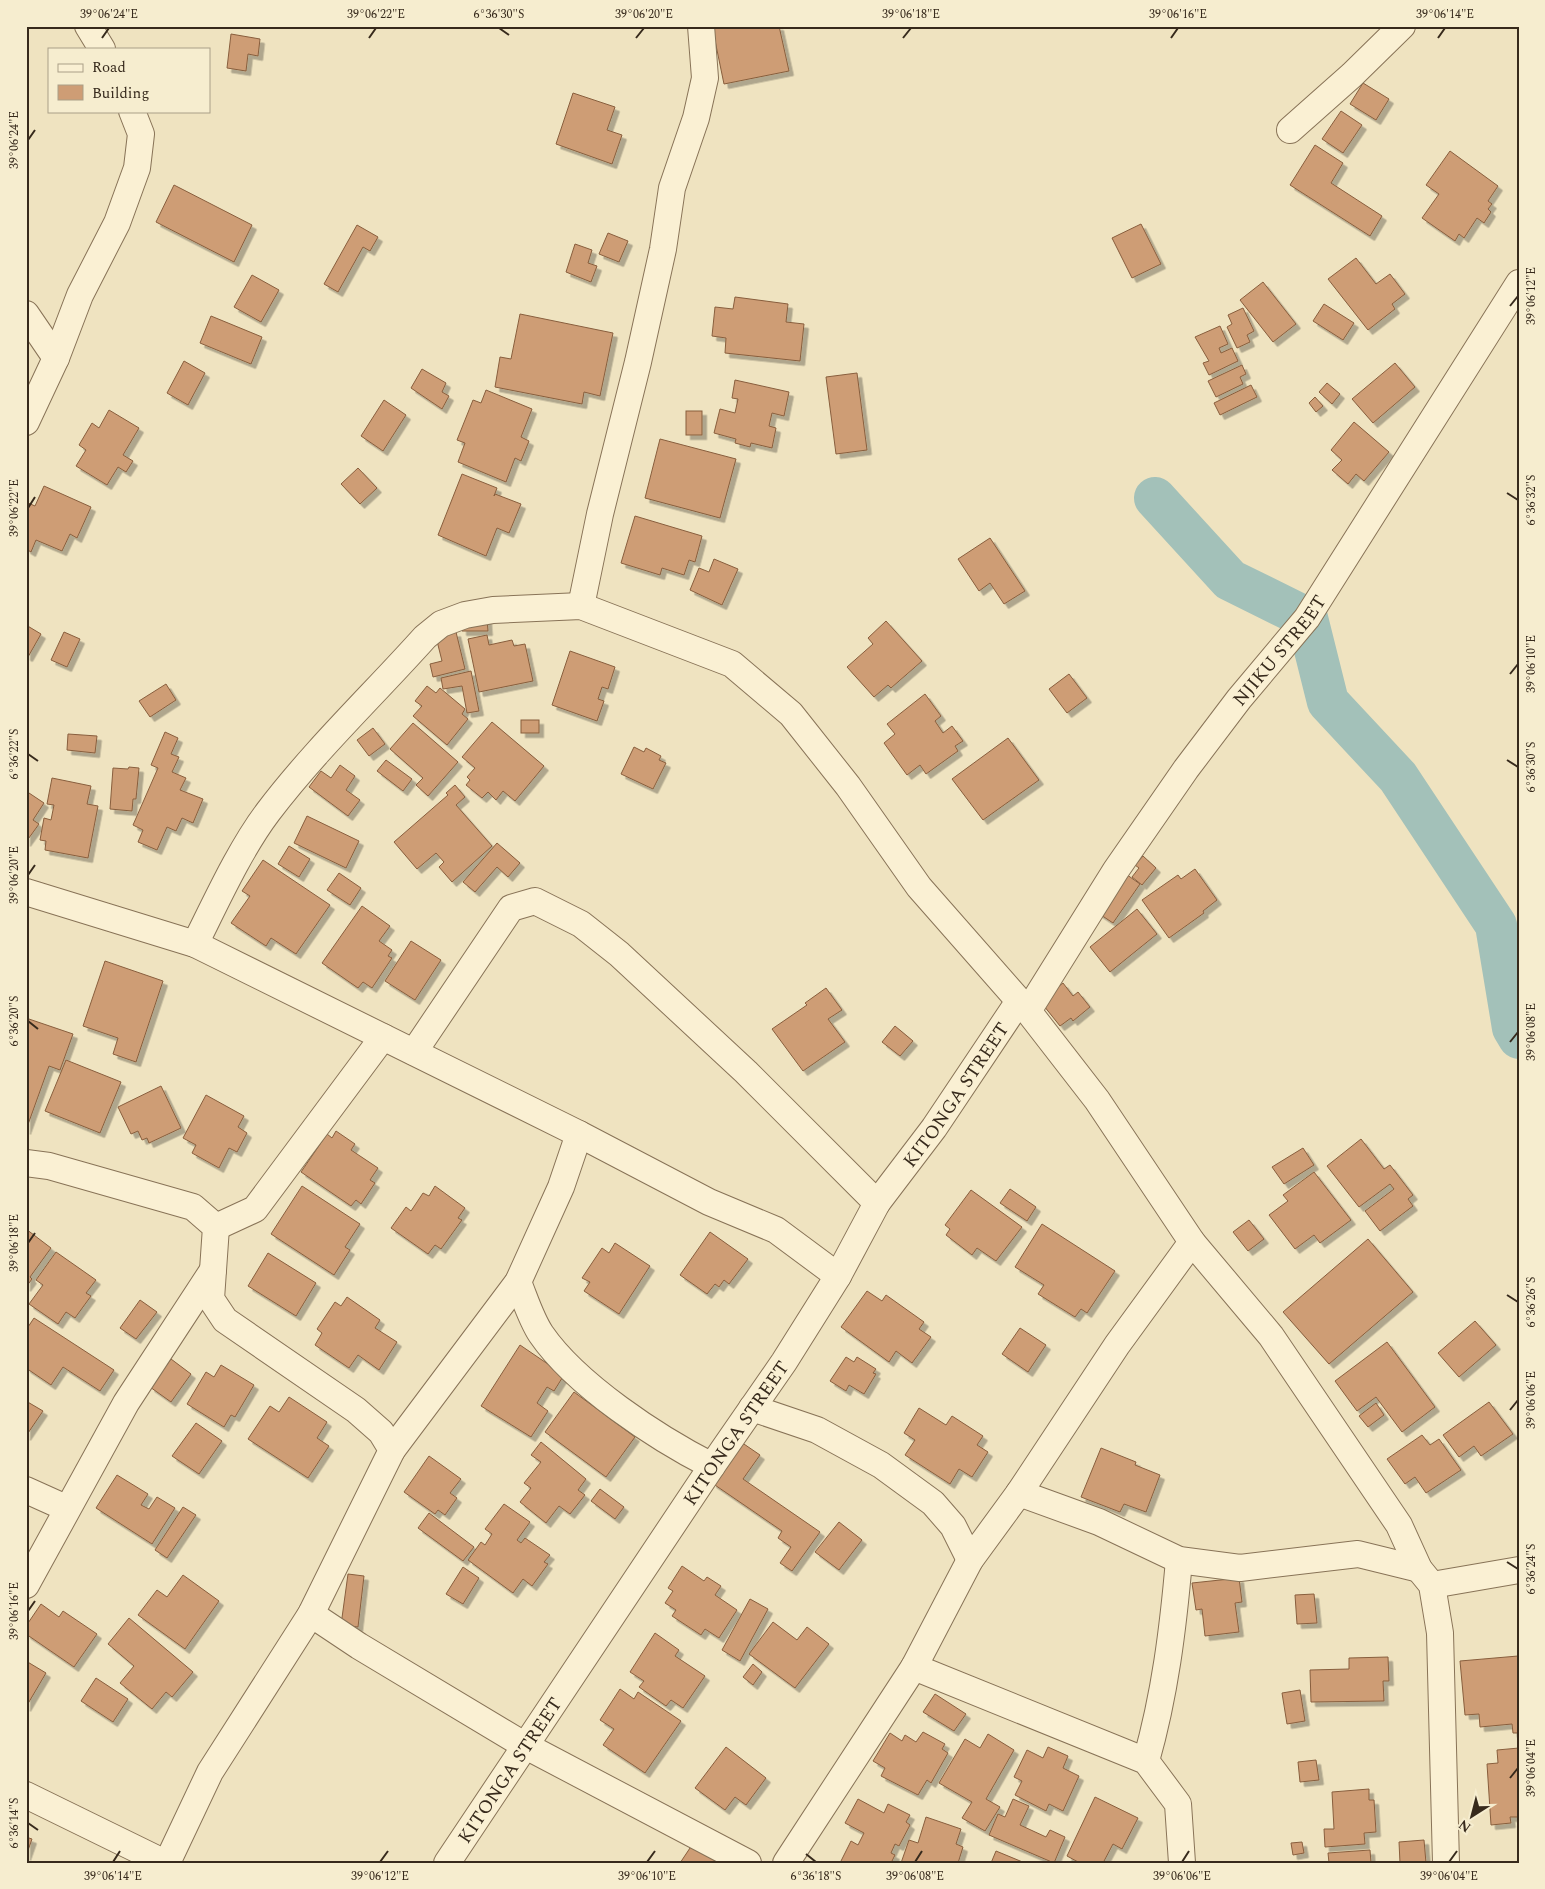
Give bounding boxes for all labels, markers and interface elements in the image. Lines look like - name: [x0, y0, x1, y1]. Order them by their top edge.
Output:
- text: 39°06'24"E: [80, 5, 138, 24]
- text: 39°06'22"E: [347, 5, 405, 24]
- text: 6°36'30"S: [474, 5, 524, 24]
- text: 39°06'20"E: [615, 5, 673, 24]
- text: 39°06'18"E: [882, 5, 940, 24]
- text: 39°06'16"E: [1149, 5, 1207, 24]
- text: 39°06'14"E: [1416, 5, 1474, 24]
- legend: [48, 48, 210, 112]
- text: Road: [92, 56, 126, 79]
- text: Building: [92, 82, 149, 105]
- text: 39°06'24"E: [5, 111, 24, 169]
- text: 39°06'12"E: [1522, 267, 1541, 325]
- text: 6°36'32"S: [1522, 475, 1541, 525]
- text: 39°06'22"E: [5, 479, 24, 537]
- street label: NJIKU STREET: [1226, 590, 1334, 713]
- text: 39°06'10"E: [1522, 635, 1541, 693]
- text: 6°36'22"S: [5, 729, 24, 779]
- text: 6°36'30"S: [1522, 742, 1541, 792]
- text: 39°06'20"E: [5, 846, 24, 904]
- text: 6°36'20"S: [5, 996, 24, 1046]
- text: 39°06'08"E: [1522, 1003, 1541, 1061]
- street label: KITONGA STREET: [896, 1017, 1017, 1174]
- text: 39°06'18"E: [5, 1214, 24, 1272]
- text: 6°36'26"S: [1522, 1277, 1541, 1327]
- street label: KITONGA STREET: [676, 1355, 797, 1512]
- text: 39°06'06"E: [1522, 1371, 1541, 1429]
- text: 6°36'24"S: [1522, 1544, 1541, 1594]
- text: 39°06'16"E: [5, 1582, 24, 1640]
- street label: KITONGA STREET: [451, 1692, 570, 1850]
- text: 39°06'04"E: [1522, 1739, 1541, 1797]
- north arrow: [1448, 1792, 1498, 1842]
- text: 6°36'14"S: [5, 1798, 24, 1848]
- text: N: [1454, 1814, 1475, 1838]
- text: 39°06'14"E: [84, 1867, 142, 1886]
- text: 39°06'12"E: [351, 1867, 409, 1886]
- text: 39°06'10"E: [618, 1867, 676, 1886]
- text: 6°36'18"S: [791, 1867, 841, 1886]
- text: 39°06'08"E: [886, 1867, 944, 1886]
- text: 39°06'06"E: [1153, 1867, 1211, 1886]
- text: 39°06'04"E: [1420, 1867, 1478, 1886]

